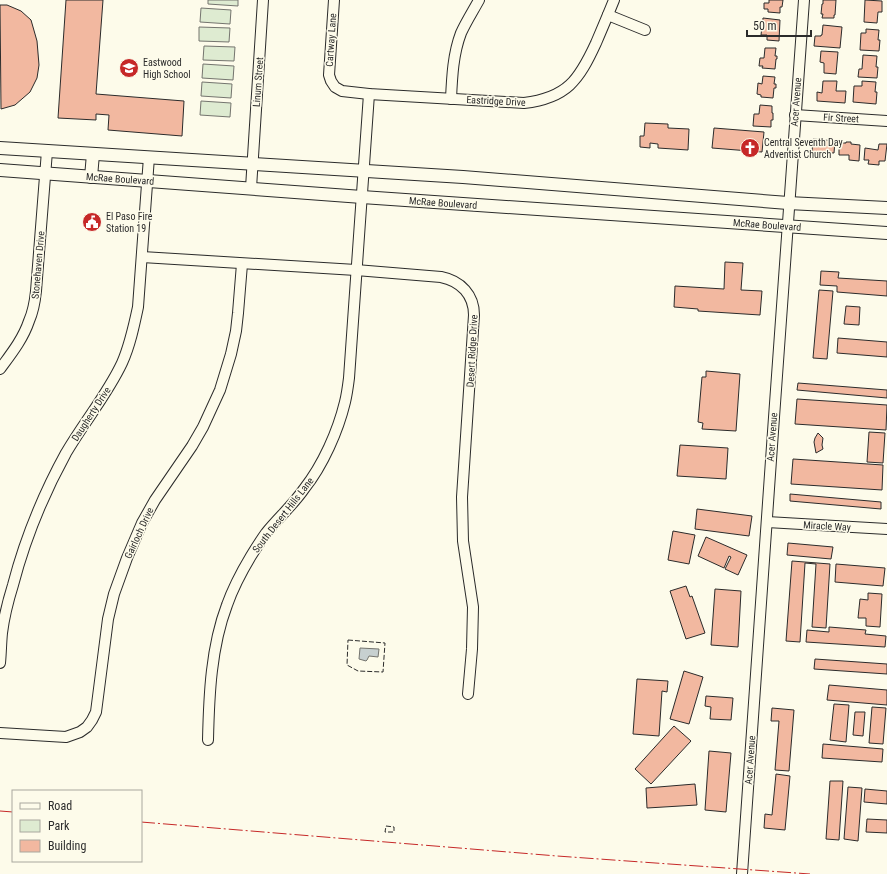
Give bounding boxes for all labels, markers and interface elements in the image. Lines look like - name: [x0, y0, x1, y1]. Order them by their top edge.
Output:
- scale bar: [747, 12, 811, 38]
- street label: Cartway Lane: [324, 13, 338, 67]
- text: 50 m: [753, 19, 777, 33]
- school or university icon: Eastwood High School: [118, 57, 140, 79]
- place label: Eastwood High School: [143, 57, 191, 80]
- street label: Linum Street: [251, 57, 265, 107]
- street label: Acer Avenue: [789, 77, 803, 127]
- street label: Eastridge Drive: [466, 94, 526, 108]
- street label: Fir Street: [823, 112, 859, 124]
- church icon: Central Seventh Day Adventist Church: [739, 137, 761, 159]
- place label: Central Seventh Day Adventist Church: [764, 137, 843, 160]
- street label: McRae Boulevard: [85, 171, 155, 187]
- street label: McRae Boulevard: [408, 195, 478, 211]
- public building icon: El Paso Fire Station 19: [81, 211, 103, 233]
- place label: El Paso Fire Station 19: [106, 211, 153, 234]
- street label: McRae Boulevard: [732, 217, 802, 233]
- street label: Stonehaven Drive: [30, 230, 46, 299]
- street label: Desert Ridge Drive: [465, 314, 479, 388]
- street label: Daugherty Drive: [69, 385, 113, 443]
- street label: Acer Avenue: [765, 412, 779, 462]
- street label: South Desert Hills Lane: [250, 475, 316, 555]
- street label: Gairloch Drive: [122, 505, 156, 560]
- street label: Miracle Way: [803, 519, 851, 533]
- street label: Acer Avenue: [743, 735, 757, 785]
- legend: [12, 790, 142, 862]
- text: Road: [48, 799, 72, 813]
- text: Park: [48, 819, 70, 833]
- text: Building: [48, 839, 86, 853]

